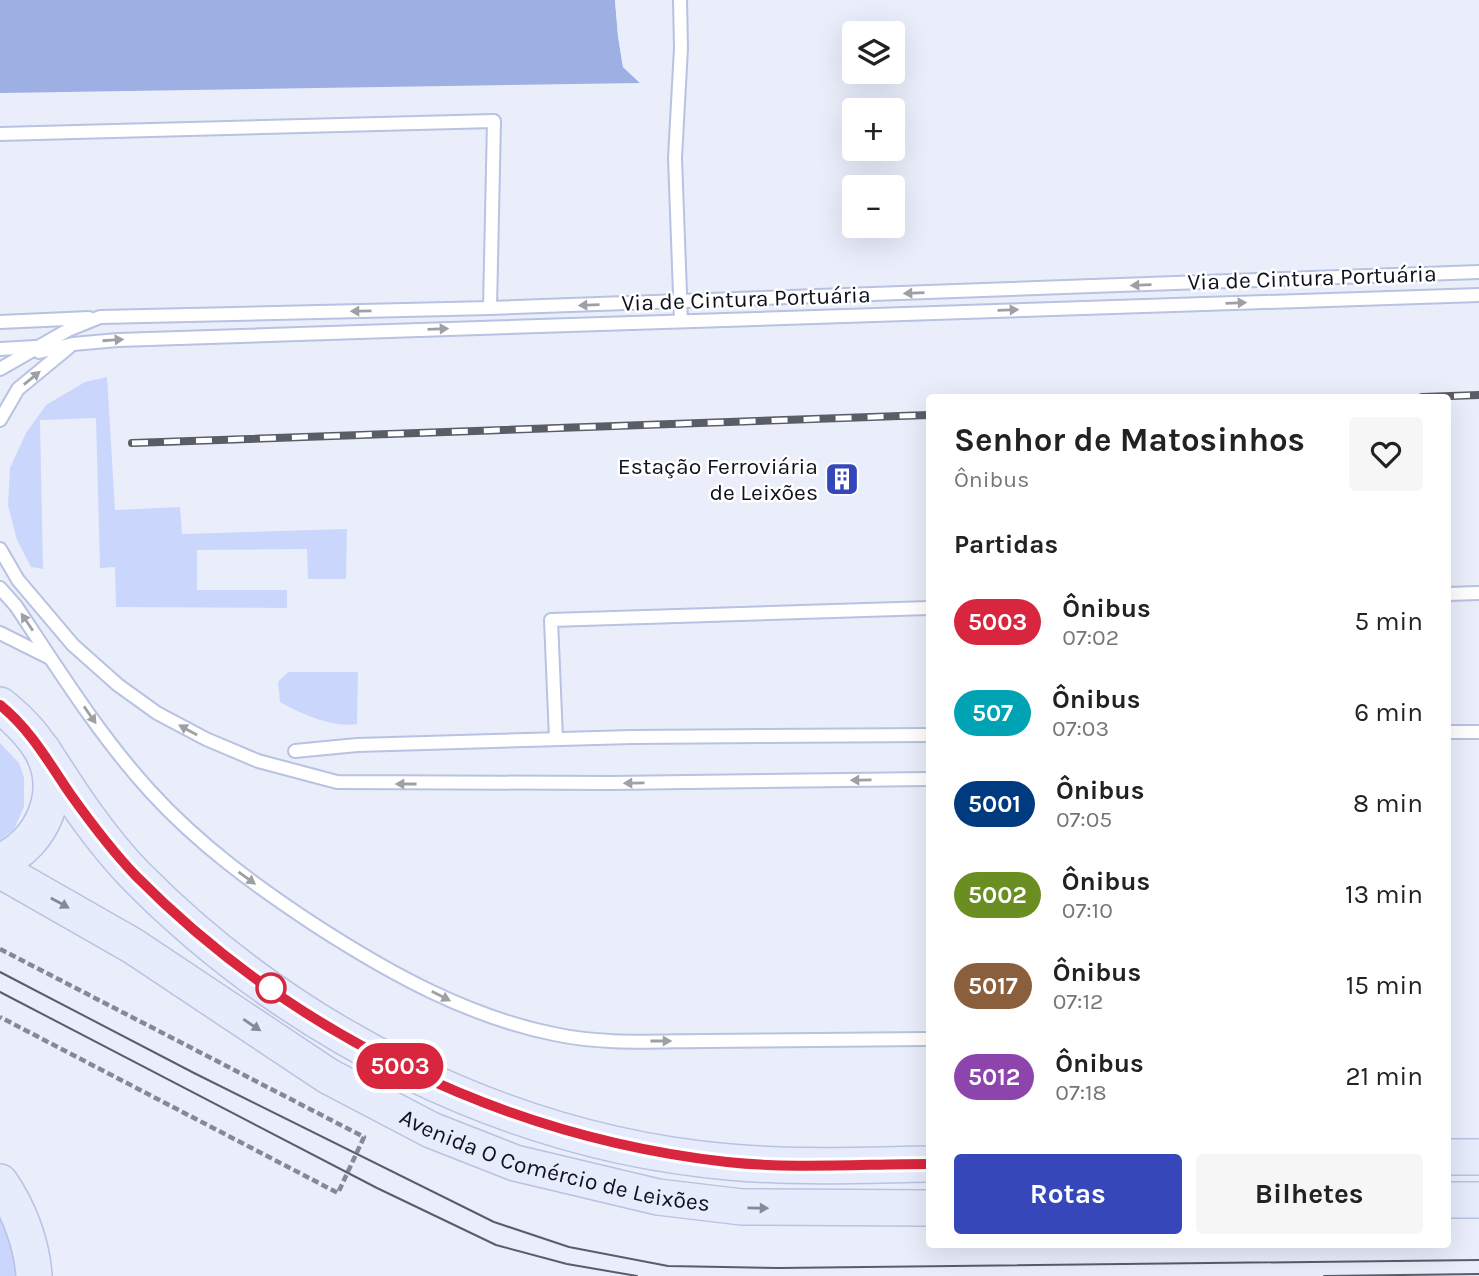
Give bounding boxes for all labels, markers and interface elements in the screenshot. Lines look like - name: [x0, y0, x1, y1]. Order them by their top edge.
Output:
- map controls: [842, 21, 905, 238]
- button: layers: [842, 21, 905, 84]
- button: +: [842, 98, 905, 161]
- button: −: [842, 175, 905, 238]
- street label: Via de Cintura Portuária: [1187, 260, 1437, 296]
- one-way arrow: [1130, 279, 1152, 290]
- street label: Via de Cintura Portuária: [621, 281, 871, 317]
- one-way arrow: [903, 287, 925, 298]
- one-way arrow: [1225, 297, 1247, 308]
- one-way arrow: [578, 299, 600, 310]
- one-way arrow: [997, 305, 1019, 316]
- one-way arrow: [350, 306, 372, 317]
- one-way arrow: [427, 324, 449, 335]
- one-way arrow: [102, 335, 124, 346]
- one-way arrow: [23, 370, 41, 385]
- button: heart: [1349, 417, 1423, 491]
- text: Senhor de Matosinhos: [954, 421, 1305, 459]
- place label: Estação Ferroviária de Leixões: [618, 453, 818, 506]
- building icon: Estação Ferroviária de Leixões: [823, 460, 861, 498]
- text: Ônibus: [954, 466, 1029, 493]
- text: Partidas: [954, 529, 1058, 560]
- text: Ônibus: [1062, 593, 1151, 624]
- text: 5 min: [1354, 606, 1423, 637]
- text: 5003: [968, 608, 1027, 636]
- one-way arrow: [21, 613, 34, 632]
- text: 07:02: [1062, 624, 1119, 651]
- text: Ônibus: [1052, 684, 1140, 715]
- text: 6 min: [1354, 697, 1423, 728]
- text: 507: [972, 699, 1013, 727]
- one-way arrow: [83, 706, 97, 724]
- text: 07:03: [1052, 715, 1109, 742]
- one-way arrow: [178, 724, 198, 736]
- one-way arrow: [850, 774, 872, 786]
- text: Ônibus: [1056, 775, 1144, 806]
- one-way arrow: [622, 777, 644, 789]
- one-way arrow: [395, 778, 417, 790]
- text: 8 min: [1353, 788, 1423, 819]
- text: 5001: [968, 790, 1021, 818]
- text: 07:05: [1056, 806, 1112, 833]
- text: Ônibus: [1062, 866, 1150, 897]
- one-way arrow: [238, 871, 256, 885]
- text: 13 min: [1345, 879, 1423, 910]
- text: 5002: [968, 881, 1027, 909]
- one-way arrow: [50, 897, 70, 909]
- text: 07:10: [1062, 897, 1113, 924]
- text: Ônibus: [1053, 957, 1141, 988]
- text: 15 min: [1346, 970, 1423, 1001]
- text: 5017: [968, 972, 1018, 1000]
- unlabelled marker: [256, 973, 286, 1003]
- text: 07:12: [1053, 988, 1103, 1015]
- one-way arrow: [431, 991, 451, 1002]
- one-way arrow: [242, 1018, 262, 1031]
- one-way arrow: [651, 1035, 673, 1047]
- line badge: 5003: [351, 1043, 449, 1089]
- text: Ônibus: [1055, 1048, 1144, 1079]
- text: 5003: [370, 1052, 430, 1080]
- text: 21 min: [1345, 1061, 1423, 1092]
- text: 5012: [968, 1063, 1020, 1091]
- text: 07:18: [1055, 1079, 1107, 1106]
- street label: Avenida O Comércio de Leixões: [395, 1103, 712, 1217]
- button: Rotas: [954, 1154, 1182, 1234]
- button: Bilhetes: [1196, 1154, 1423, 1234]
- one-way arrow: [747, 1202, 769, 1214]

